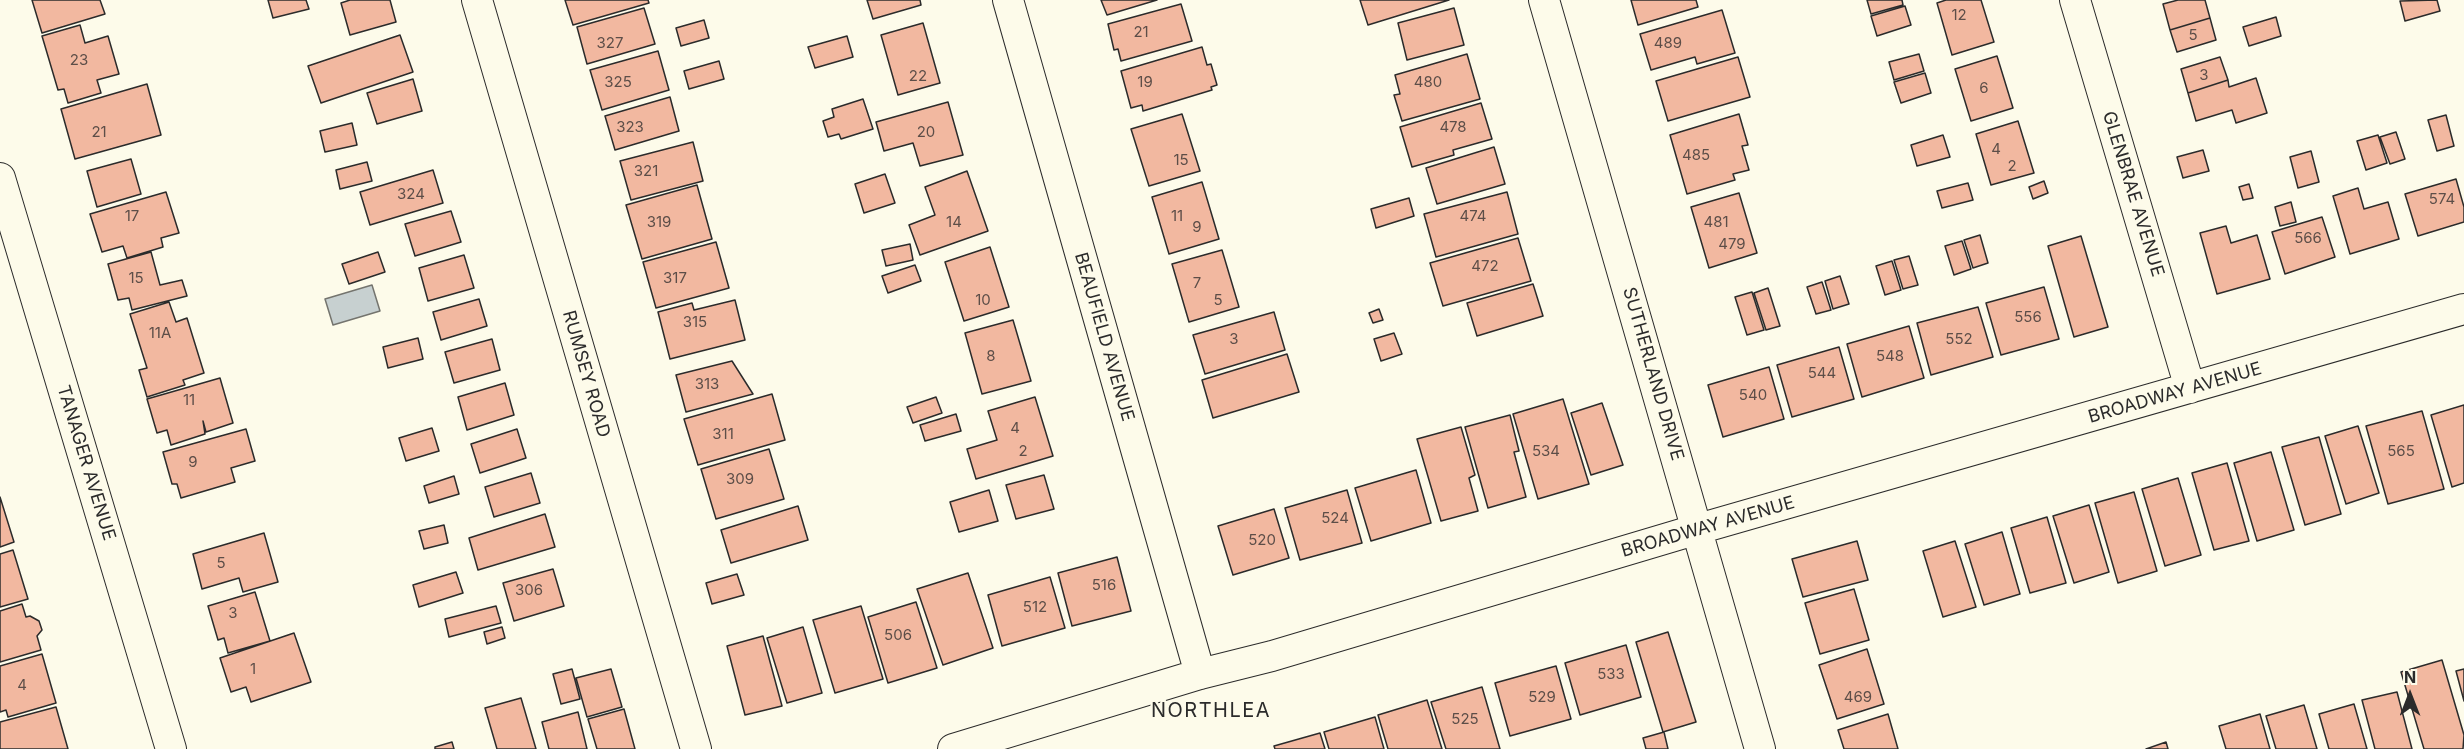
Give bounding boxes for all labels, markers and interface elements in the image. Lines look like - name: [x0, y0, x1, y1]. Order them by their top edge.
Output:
- house number: 12: [1951, 6, 1967, 24]
- house number: 21: [1133, 23, 1149, 41]
- house number: 5: [2188, 26, 2198, 44]
- house number: 327: [597, 34, 623, 52]
- house number: 489: [1654, 34, 1682, 52]
- house number: 23: [70, 51, 88, 69]
- house number: 3: [2199, 66, 2209, 84]
- house number: 22: [909, 67, 927, 85]
- house number: 325: [604, 73, 632, 91]
- house number: 19: [1137, 73, 1153, 91]
- house number: 480: [1414, 73, 1442, 91]
- house number: 6: [1979, 79, 1989, 97]
- street label: GLENBRAE AVENUE: [2098, 109, 2168, 279]
- house number: 323: [616, 118, 644, 136]
- house number: 478: [1439, 118, 1467, 136]
- house number: 21: [91, 123, 107, 141]
- house number: 20: [917, 123, 935, 141]
- house number: 4: [1991, 140, 2001, 158]
- house number: 485: [1682, 146, 1710, 164]
- house number: 15: [1173, 151, 1189, 169]
- house number: 2: [2007, 157, 2017, 175]
- house number: 321: [634, 162, 658, 180]
- house number: 324: [397, 185, 425, 203]
- house number: 574: [2429, 190, 2455, 208]
- house number: 17: [125, 207, 139, 225]
- house number: 11: [1171, 207, 1183, 225]
- house number: 474: [1460, 207, 1486, 225]
- house number: 319: [647, 213, 671, 231]
- house number: 14: [946, 213, 962, 231]
- house number: 481: [1703, 213, 1729, 231]
- house number: 9: [1192, 218, 1202, 236]
- house number: 566: [2294, 229, 2322, 247]
- house number: 479: [1718, 235, 1746, 253]
- street label: BEAUFIELD AVENUE: [1070, 250, 1138, 424]
- house number: 472: [1471, 257, 1499, 275]
- house number: 15: [128, 269, 144, 287]
- house number: 317: [663, 269, 687, 287]
- house number: 7: [1193, 274, 1201, 292]
- street label: SUTHERLAND DRIVE: [1618, 285, 1688, 463]
- house number: 10: [975, 291, 991, 309]
- house number: 5: [1213, 291, 1223, 309]
- street label: RUMSEY ROAD: [558, 308, 614, 440]
- house number: 556: [2014, 308, 2042, 326]
- house number: 315: [683, 313, 707, 331]
- house number: 11A: [149, 324, 171, 342]
- house number: 3: [1229, 330, 1239, 348]
- house number: 552: [1945, 330, 1973, 348]
- house number: 8: [986, 347, 996, 365]
- house number: 548: [1876, 347, 1904, 365]
- street label: BROADWAY AVENUE: [2086, 358, 2264, 428]
- house number: 544: [1808, 364, 1836, 382]
- house number: 313: [695, 375, 719, 393]
- street label: TANAGER AVENUE: [52, 383, 120, 543]
- house number: 540: [1739, 386, 1767, 404]
- house number: 11: [183, 391, 195, 409]
- house number: 4: [1010, 419, 1020, 437]
- house number: 311: [712, 425, 734, 443]
- house number: 2: [1018, 442, 1028, 460]
- house number: 534: [1532, 442, 1560, 460]
- house number: 565: [2387, 442, 2415, 460]
- house number: 9: [188, 453, 198, 471]
- house number: 309: [726, 470, 754, 488]
- street label: BROADWAY AVENUE: [1619, 492, 1797, 562]
- house number: 524: [1321, 509, 1349, 527]
- house number: 520: [1248, 531, 1276, 549]
- house number: 5: [216, 554, 226, 572]
- house number: 516: [1092, 576, 1116, 594]
- house number: 306: [515, 581, 543, 599]
- house number: 512: [1023, 598, 1047, 616]
- house number: 3: [228, 604, 238, 622]
- house number: 506: [884, 626, 912, 644]
- house number: 1: [250, 660, 256, 678]
- house number: 533: [1597, 665, 1625, 683]
- north arrow: [2380, 665, 2440, 725]
- text: N: [2404, 667, 2416, 687]
- house number: 4: [17, 676, 27, 694]
- house number: 529: [1528, 688, 1556, 706]
- house number: 469: [1844, 688, 1872, 706]
- district label: NORTHLEA: [1151, 699, 1271, 723]
- house number: 525: [1451, 710, 1479, 728]

